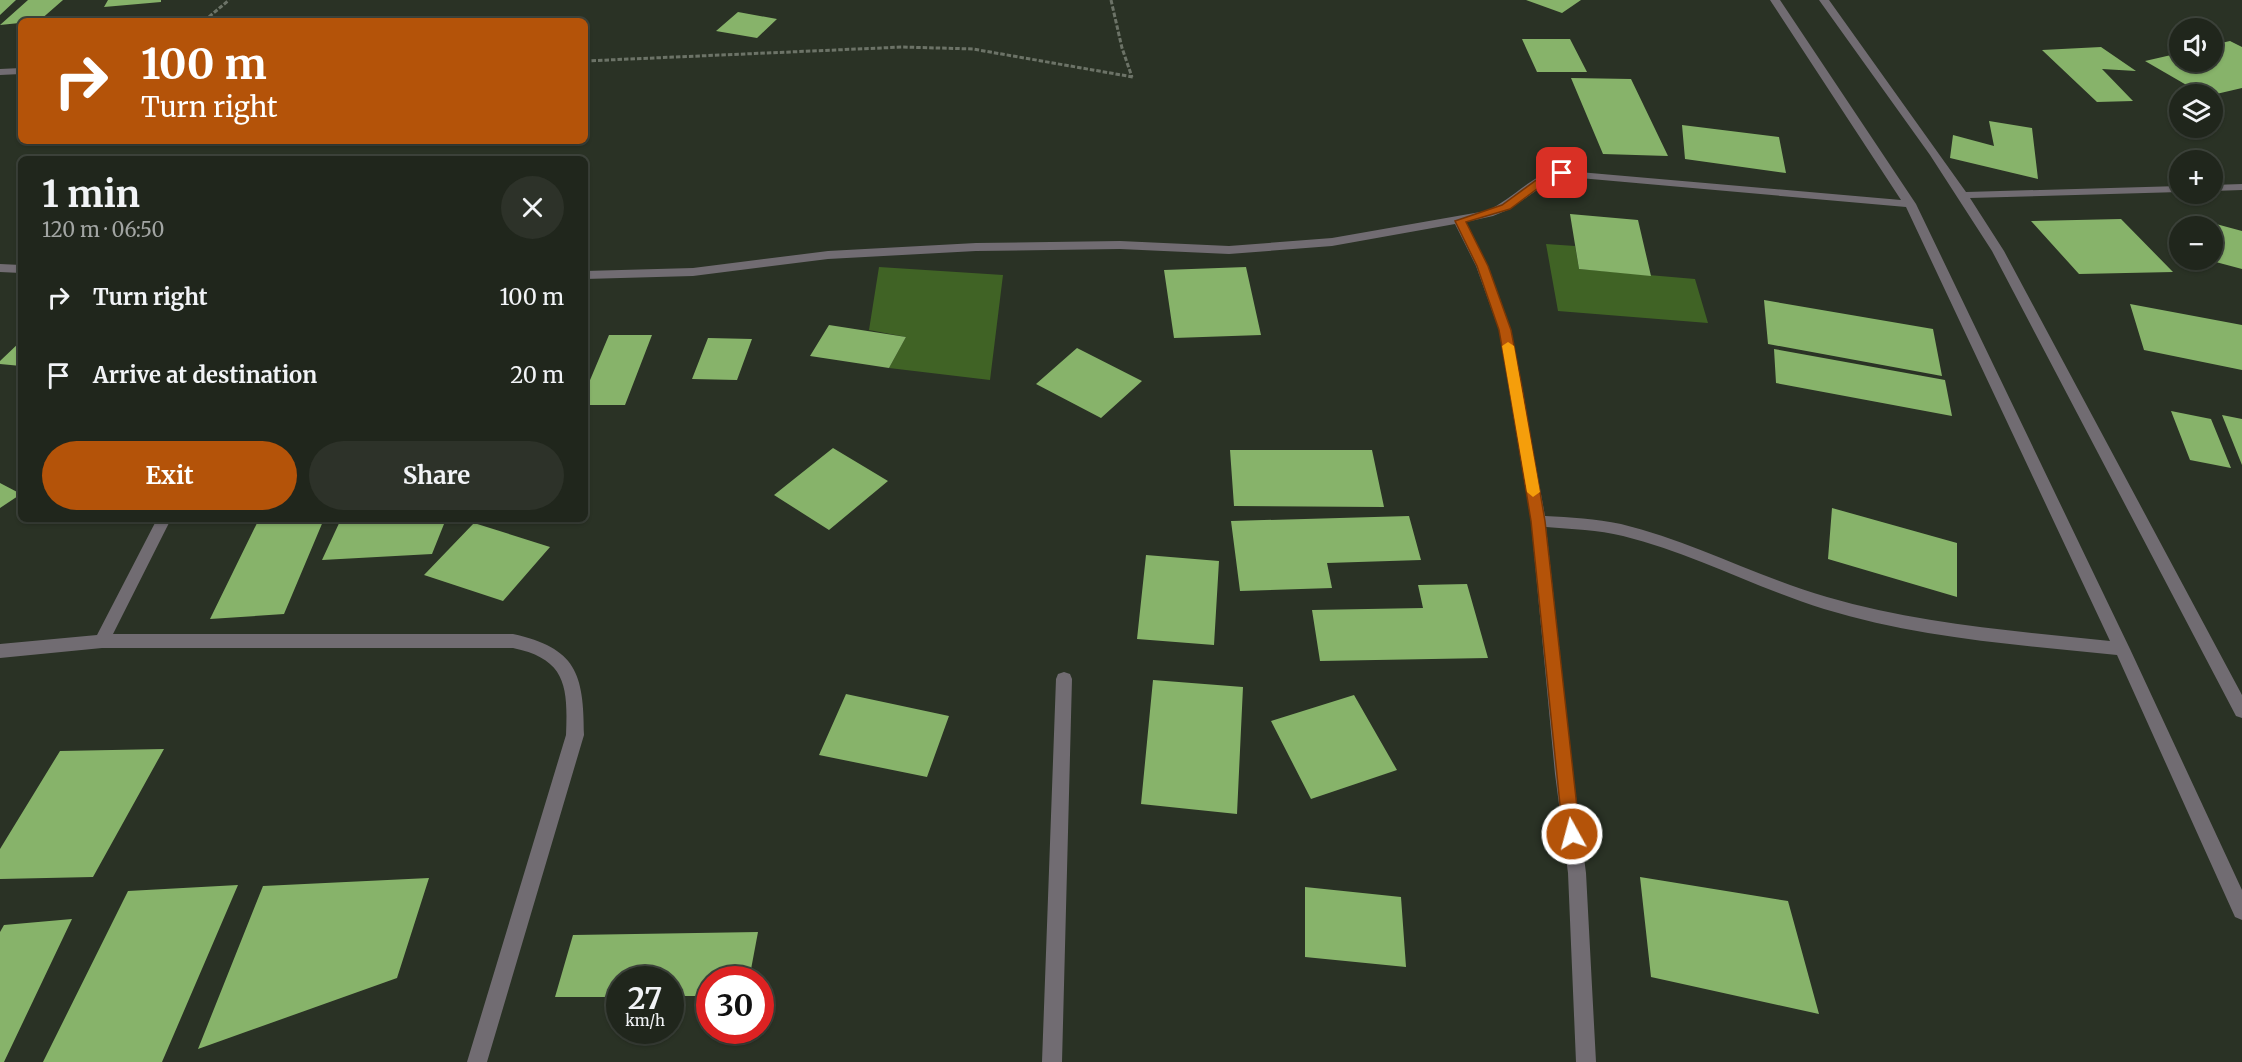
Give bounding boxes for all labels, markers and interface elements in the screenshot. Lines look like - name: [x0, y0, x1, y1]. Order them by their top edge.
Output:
- map controls: [2169, 18, 2223, 270]
- button: sound: [2169, 18, 2223, 72]
- text: 100 m: [141, 38, 267, 90]
- icon: right: [42, 42, 120, 120]
- button: layers: [2169, 84, 2223, 138]
- text: Turn right: [141, 90, 278, 124]
- pin: [1536, 147, 1587, 198]
- button: +: [2169, 150, 2223, 204]
- icon: arrive: [1545, 156, 1578, 189]
- text: 1 min: [42, 172, 140, 217]
- button: close: [501, 176, 564, 239]
- button: −: [2169, 216, 2223, 270]
- text: 120 m · 06:50: [42, 217, 165, 242]
- icon: right: [42, 281, 75, 314]
- text: Turn right: [93, 283, 207, 311]
- text: 100 m: [499, 283, 564, 311]
- icon: arrive: [42, 359, 75, 392]
- text: Arrive at destination: [93, 361, 317, 389]
- text: 20 m: [510, 361, 564, 389]
- button: Exit: [42, 441, 297, 510]
- button: Share: [309, 441, 564, 510]
- position arrow: [1540, 802, 1604, 866]
- speed limit sign: 30: [696, 966, 774, 1044]
- text: 27: [628, 979, 662, 1017]
- text: km/h: [625, 1011, 665, 1030]

